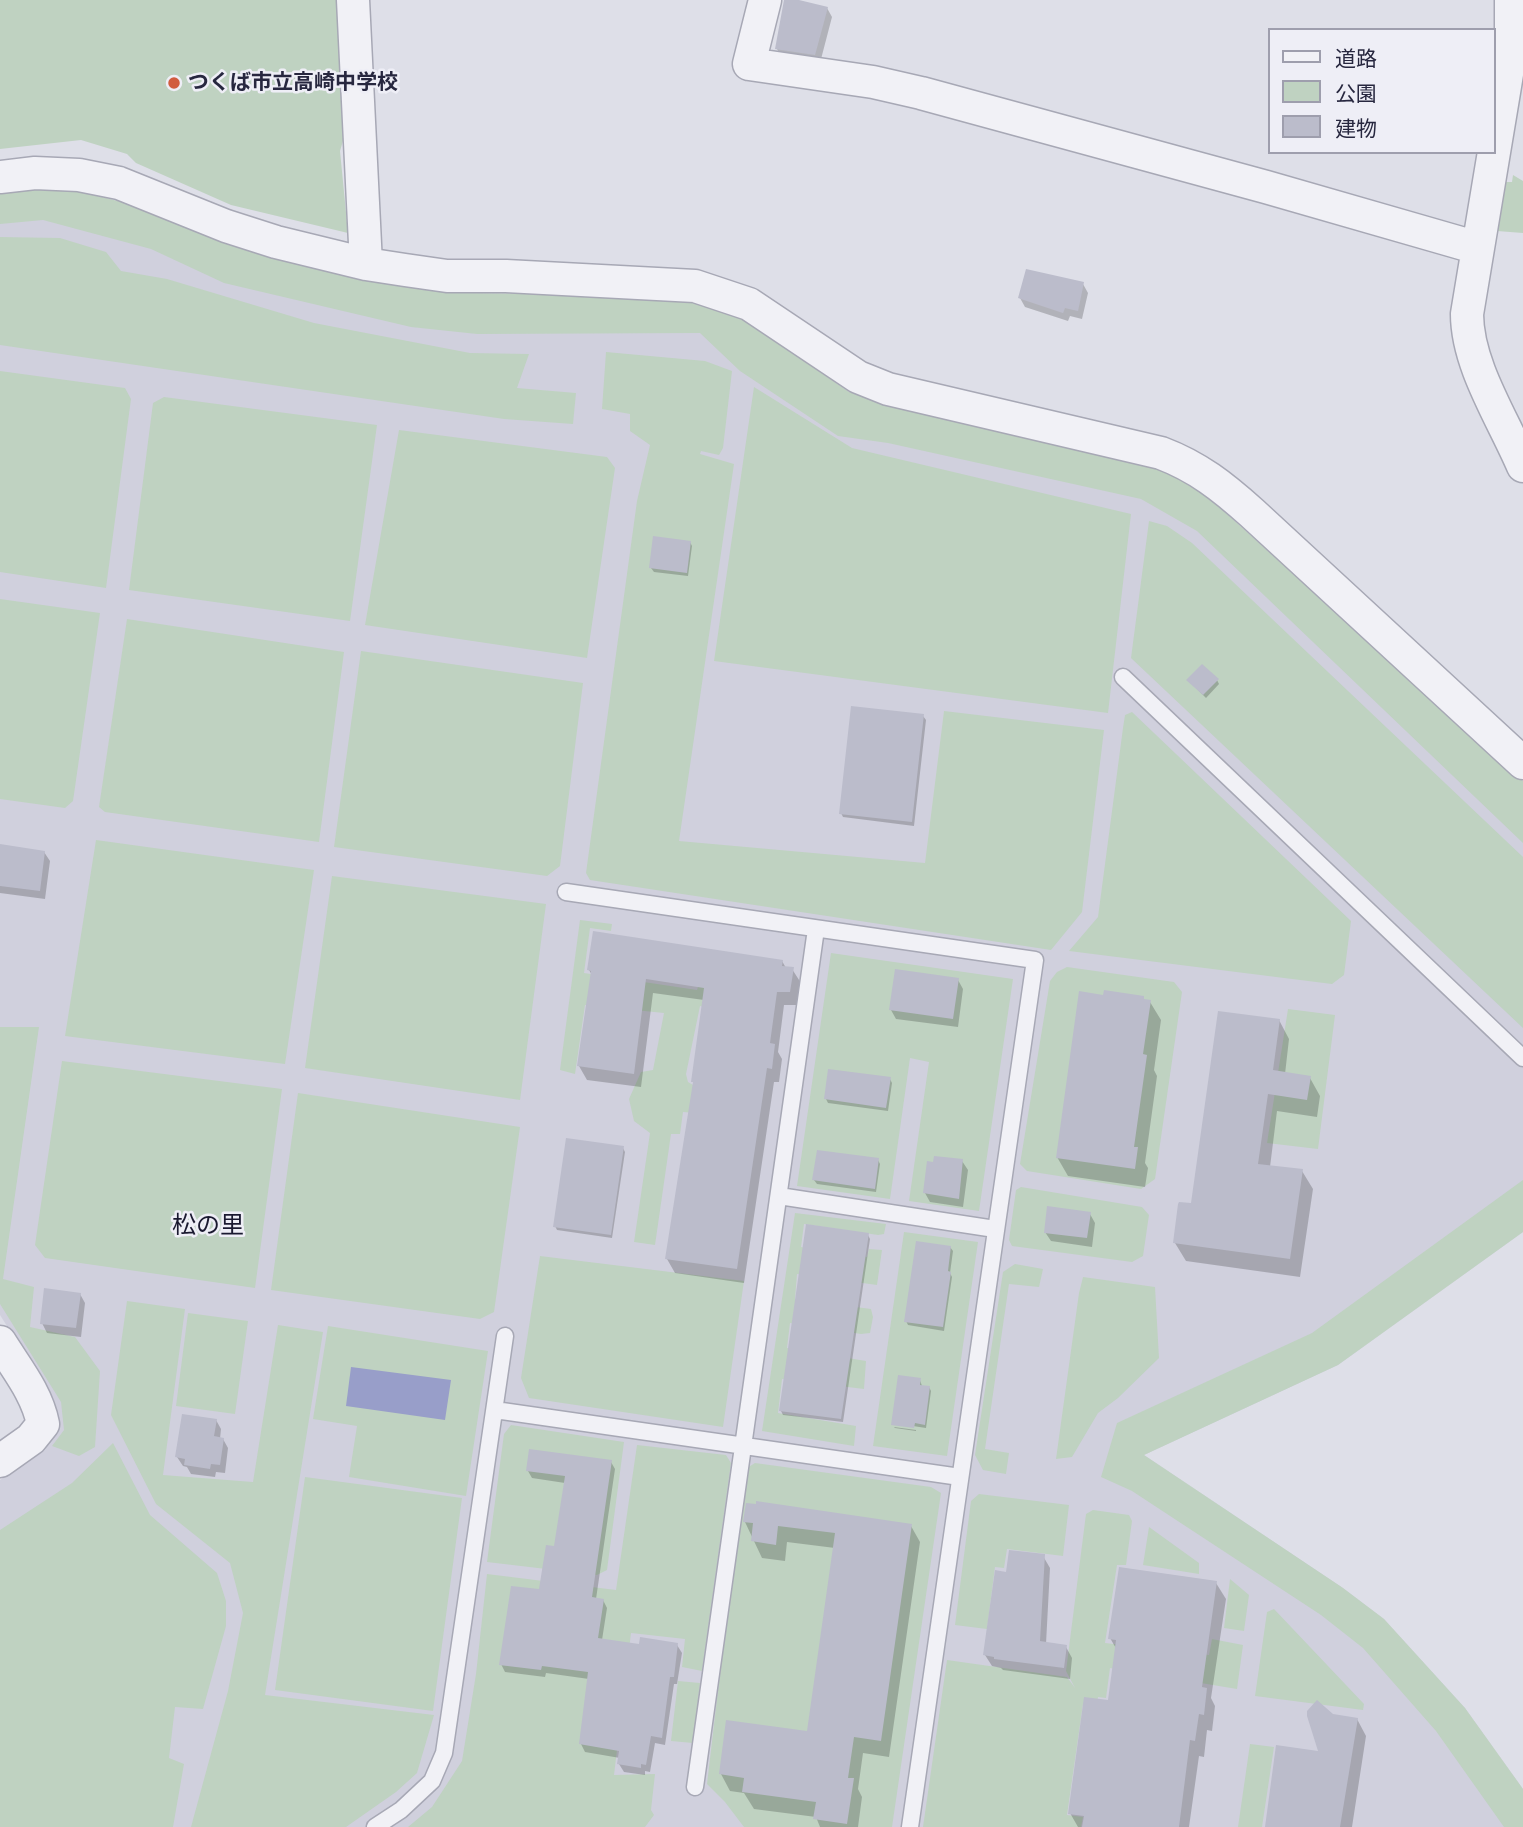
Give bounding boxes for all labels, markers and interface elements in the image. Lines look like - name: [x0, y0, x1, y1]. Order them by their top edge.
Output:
- legend: [1268, 28, 1495, 154]
- text: 道路: [1335, 45, 1377, 71]
- place label: つくば市立高崎中学校: [188, 70, 398, 96]
- marker: つくば市立高崎中学校: [166, 75, 182, 91]
- text: 公園: [1335, 80, 1377, 106]
- text: 建物: [1335, 115, 1377, 141]
- district label: 松の里: [172, 1212, 244, 1240]

